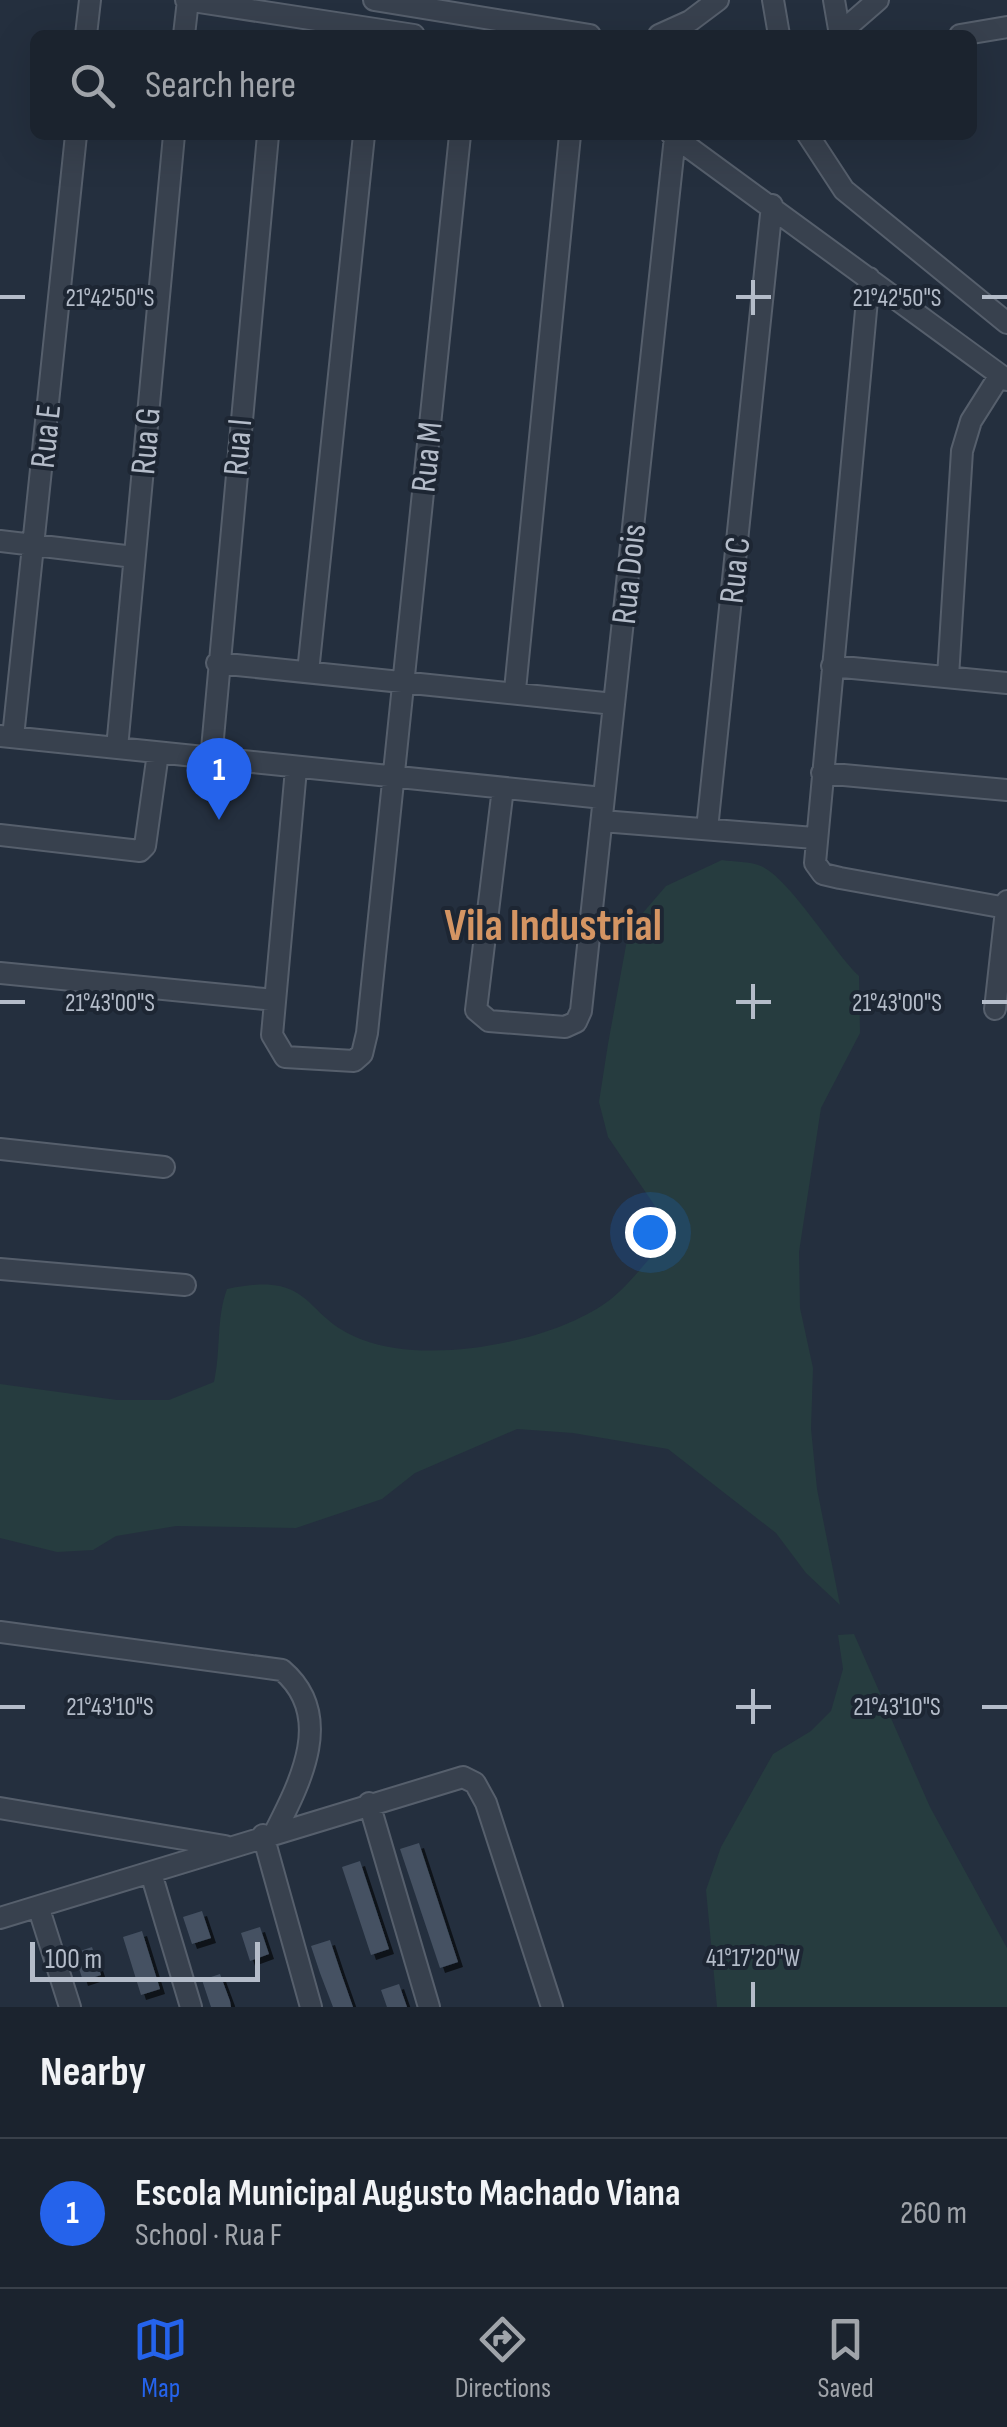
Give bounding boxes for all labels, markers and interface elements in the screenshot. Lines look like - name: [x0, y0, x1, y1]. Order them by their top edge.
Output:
- search box: [30, 30, 977, 140]
- icon: search: [65, 58, 120, 113]
- text: Search here: [145, 63, 296, 108]
- text: 21°42'50"S: [66, 283, 154, 314]
- text: 21°42'50"S: [853, 283, 941, 314]
- street label: Rua E: [22, 402, 71, 470]
- street label: Rua G: [122, 406, 171, 477]
- street label: Rua I: [215, 417, 262, 477]
- street label: Rua M: [402, 420, 453, 495]
- street label: Rua Dois: [603, 522, 656, 626]
- street label: Rua C: [711, 535, 760, 606]
- pin: 1: [186, 738, 252, 820]
- district label: Vila Industrial: [444, 899, 662, 954]
- text: 21°43'00"S: [65, 988, 155, 1019]
- text: 21°43'00"S: [852, 988, 942, 1019]
- your location: [625, 1207, 676, 1258]
- text: 21°43'10"S: [66, 1692, 154, 1723]
- text: 21°43'10"S: [853, 1692, 941, 1723]
- scale bar: [30, 1937, 260, 1982]
- text: 100 m: [45, 1943, 102, 1976]
- text: 41°17'20"W: [706, 1943, 800, 1974]
- text: Nearby: [40, 2047, 146, 2098]
- text: Escola Municipal Augusto Machado Viana: [135, 2171, 680, 2216]
- text: 1: [66, 2194, 79, 2233]
- text: 260 m: [900, 2194, 967, 2233]
- text: School · Rua F: [135, 2216, 282, 2255]
- tab: Map: [133, 2312, 188, 2405]
- tab: Directions: [455, 2312, 551, 2405]
- tab: Saved: [818, 2312, 874, 2405]

